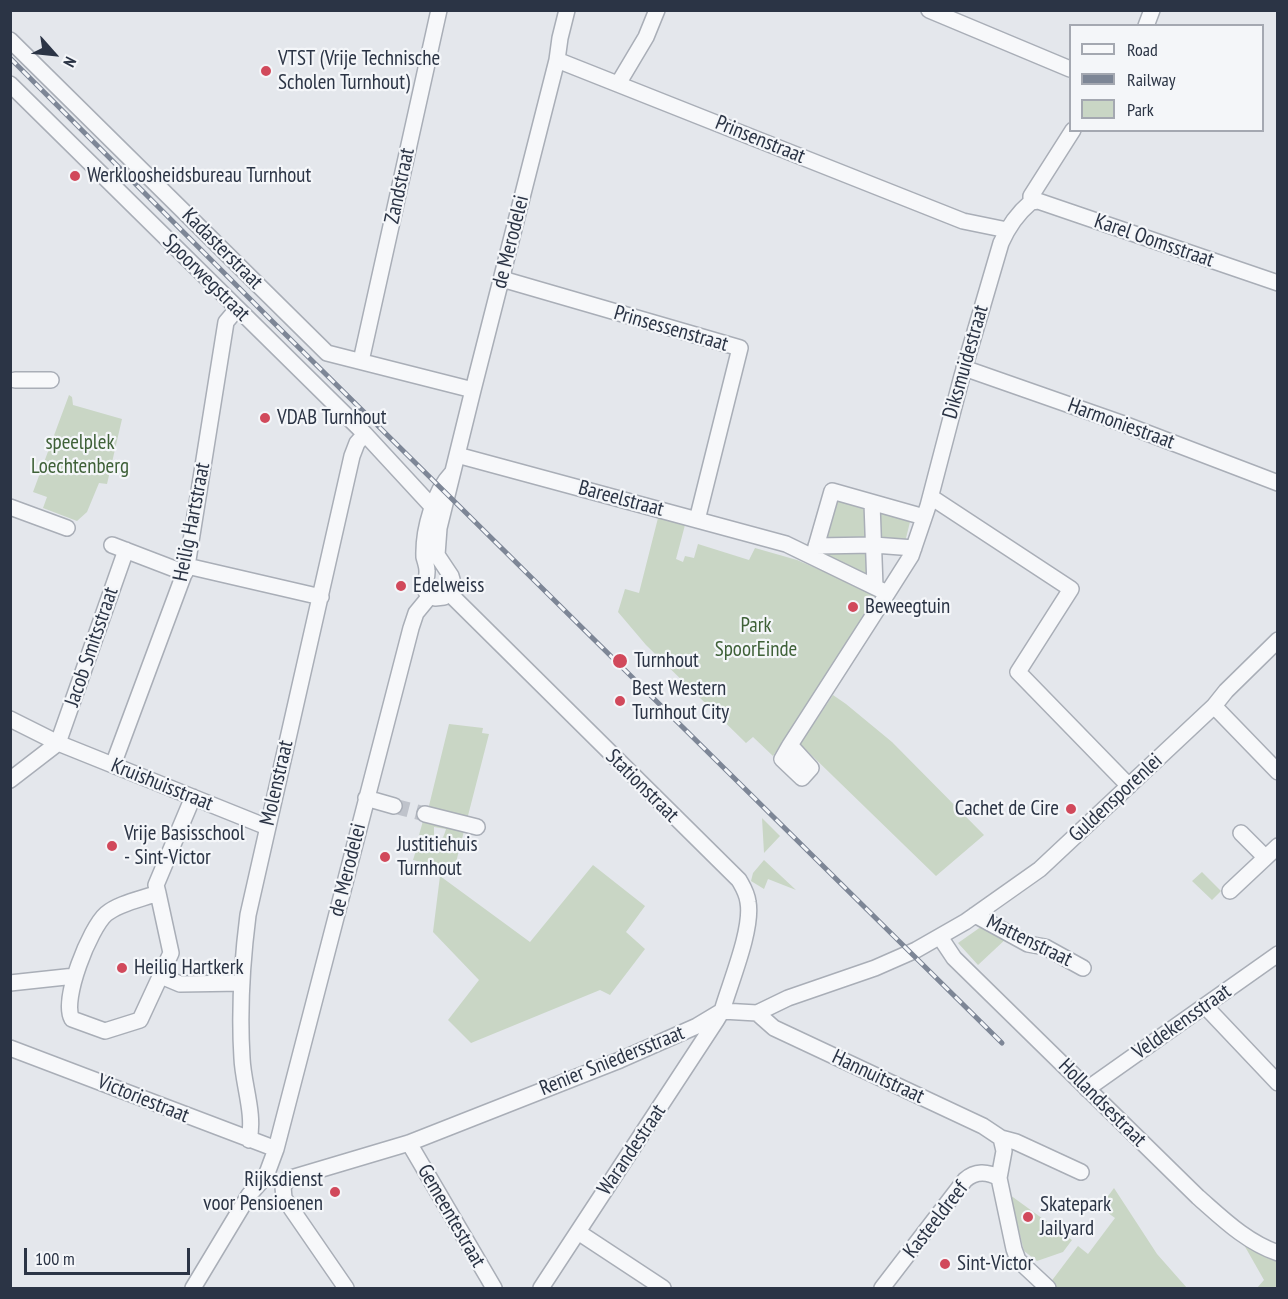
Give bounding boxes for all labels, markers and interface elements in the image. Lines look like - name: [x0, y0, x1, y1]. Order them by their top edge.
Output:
- north arrow: [24, 24, 84, 84]
- legend: [1069, 24, 1264, 132]
- text: Road: [1127, 38, 1158, 61]
- place label: VTST (Vrije Technische Scholen Turnhout): [278, 46, 440, 96]
- text: N: [59, 54, 81, 71]
- marker: VTST (Vrije Technische Scholen Turnhout): [259, 64, 273, 78]
- text: Railway: [1127, 68, 1176, 91]
- text: Park: [1127, 98, 1154, 121]
- street label: Prinsenstraat: [711, 111, 809, 169]
- street label: Zandstraat: [380, 146, 420, 226]
- place label: Werkloosheidsbureau Turnhout: [87, 163, 311, 189]
- marker: Werkloosheidsbureau Turnhout: [68, 169, 82, 183]
- street label: de Merodelei: [487, 193, 535, 291]
- street label: Kadasterstraat: [176, 203, 268, 295]
- street label: Karel Oomsstraat: [1091, 209, 1217, 273]
- street label: Spoorwegstraat: [157, 229, 255, 327]
- street label: Prinsessenstraat: [611, 301, 731, 357]
- street label: Diksmuidestraat: [938, 302, 994, 422]
- street label: Harmoniestraat: [1064, 393, 1178, 455]
- place label: VDAB Turnhout: [277, 405, 386, 431]
- marker: VDAB Turnhout: [258, 411, 272, 425]
- park label: speelplek Loechtenberg: [31, 430, 129, 480]
- street label: Heilig Hartstraat: [168, 461, 216, 583]
- street label: Bareelstraat: [576, 476, 666, 522]
- place label: Edelweiss: [413, 573, 484, 599]
- marker: Edelweiss: [394, 579, 408, 593]
- street label: Jacob Smitsstraat: [60, 584, 124, 710]
- place label: Beweegtuin: [865, 594, 950, 620]
- marker: Beweegtuin: [846, 600, 860, 614]
- park label: Park SpoorEinde: [715, 613, 797, 663]
- place label: Turnhout: [634, 648, 699, 674]
- marker: Turnhout: [611, 652, 629, 670]
- place label: Best Western Turnhout City: [632, 676, 729, 726]
- marker: Best Western Turnhout City: [613, 694, 627, 708]
- street label: Molenstraat: [255, 738, 299, 828]
- street label: Stationstraat: [600, 744, 684, 828]
- street label: Guldensporenlei: [1064, 748, 1168, 848]
- street label: Kruishuisstraat: [107, 753, 217, 817]
- place label: Cachet de Cire: [955, 796, 1059, 822]
- marker: Cachet de Cire: [1064, 802, 1078, 816]
- place label: Vrije Basisschool - Sint-Victor: [124, 821, 245, 871]
- street label: de Merodelei: [324, 821, 372, 919]
- place label: Justitiehuis Turnhout: [397, 832, 478, 882]
- marker: Vrije Basisschool - Sint-Victor: [105, 839, 119, 853]
- marker: Justitiehuis Turnhout: [378, 850, 392, 864]
- street label: Mattenstraat: [982, 909, 1076, 973]
- place label: Heilig Hartkerk: [134, 955, 244, 981]
- marker: Heilig Hartkerk: [115, 961, 129, 975]
- street label: Veldekensstraat: [1128, 979, 1236, 1065]
- street label: Renier Sniedersstraat: [536, 1021, 688, 1101]
- street label: Hannuitstraat: [828, 1045, 928, 1109]
- street label: Hollandsestraat: [1053, 1054, 1151, 1152]
- street label: Victoriestraat: [93, 1069, 193, 1129]
- street label: Warandestraat: [592, 1100, 672, 1200]
- street label: Gemeentestraat: [411, 1160, 491, 1272]
- place label: Rijksdienst voor Pensioenen: [203, 1167, 323, 1217]
- street label: Kasteeldreef: [898, 1177, 974, 1263]
- marker: Rijksdienst voor Pensioenen: [328, 1185, 342, 1199]
- place label: Skatepark Jailyard: [1040, 1192, 1111, 1242]
- marker: Skatepark Jailyard: [1021, 1210, 1035, 1224]
- scale bar: [27, 1236, 194, 1274]
- text: 100 m: [35, 1247, 75, 1270]
- place label: Sint-Victor: [957, 1251, 1033, 1277]
- marker: Sint-Victor: [938, 1257, 952, 1271]

